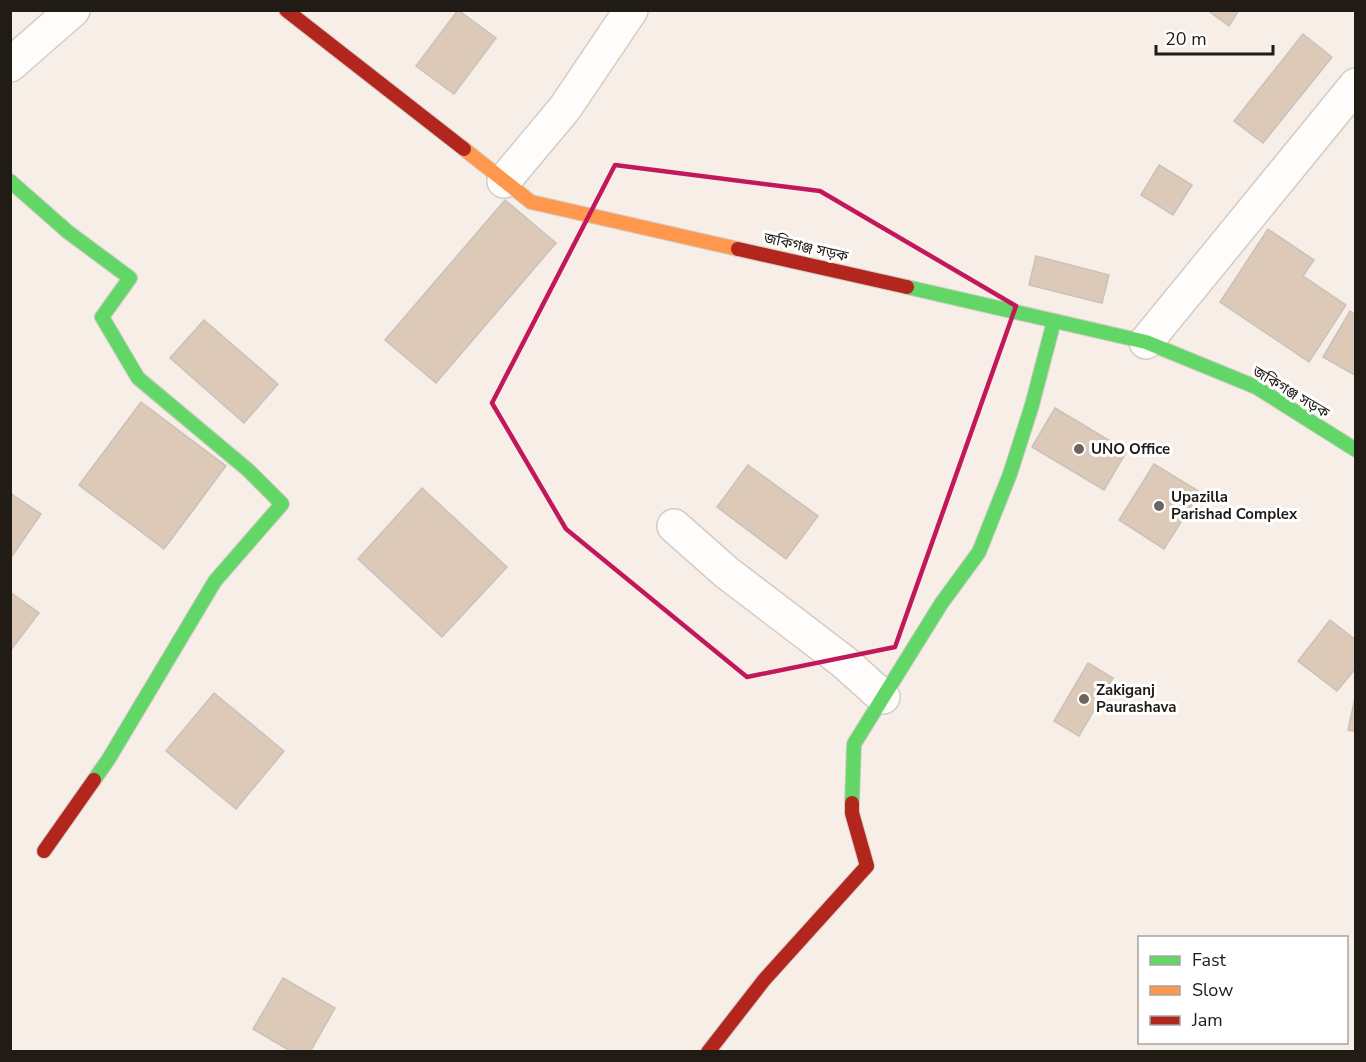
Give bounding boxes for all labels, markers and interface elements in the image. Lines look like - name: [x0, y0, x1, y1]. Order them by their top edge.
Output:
- scale bar: [1156, 18, 1273, 56]
- text: 20 m: [1165, 27, 1207, 51]
- street label: জকিগঞ্জ সড়ক: [761, 227, 851, 267]
- street label: জকিগঞ্জ সড়ক: [1248, 361, 1334, 423]
- place label: UNO Office: [1091, 439, 1170, 459]
- marker: UNO Office: [1072, 442, 1086, 456]
- place label: Upazilla Parishad Complex: [1171, 487, 1298, 524]
- marker: Upazilla Parishad Complex: [1152, 499, 1166, 513]
- place label: Zakiganj Paurashava: [1096, 680, 1177, 717]
- marker: Zakiganj Paurashava: [1077, 692, 1091, 706]
- legend: [1138, 936, 1348, 1044]
- text: Fast: [1192, 948, 1227, 972]
- text: Slow: [1192, 978, 1233, 1002]
- text: Jam: [1191, 1008, 1223, 1032]

